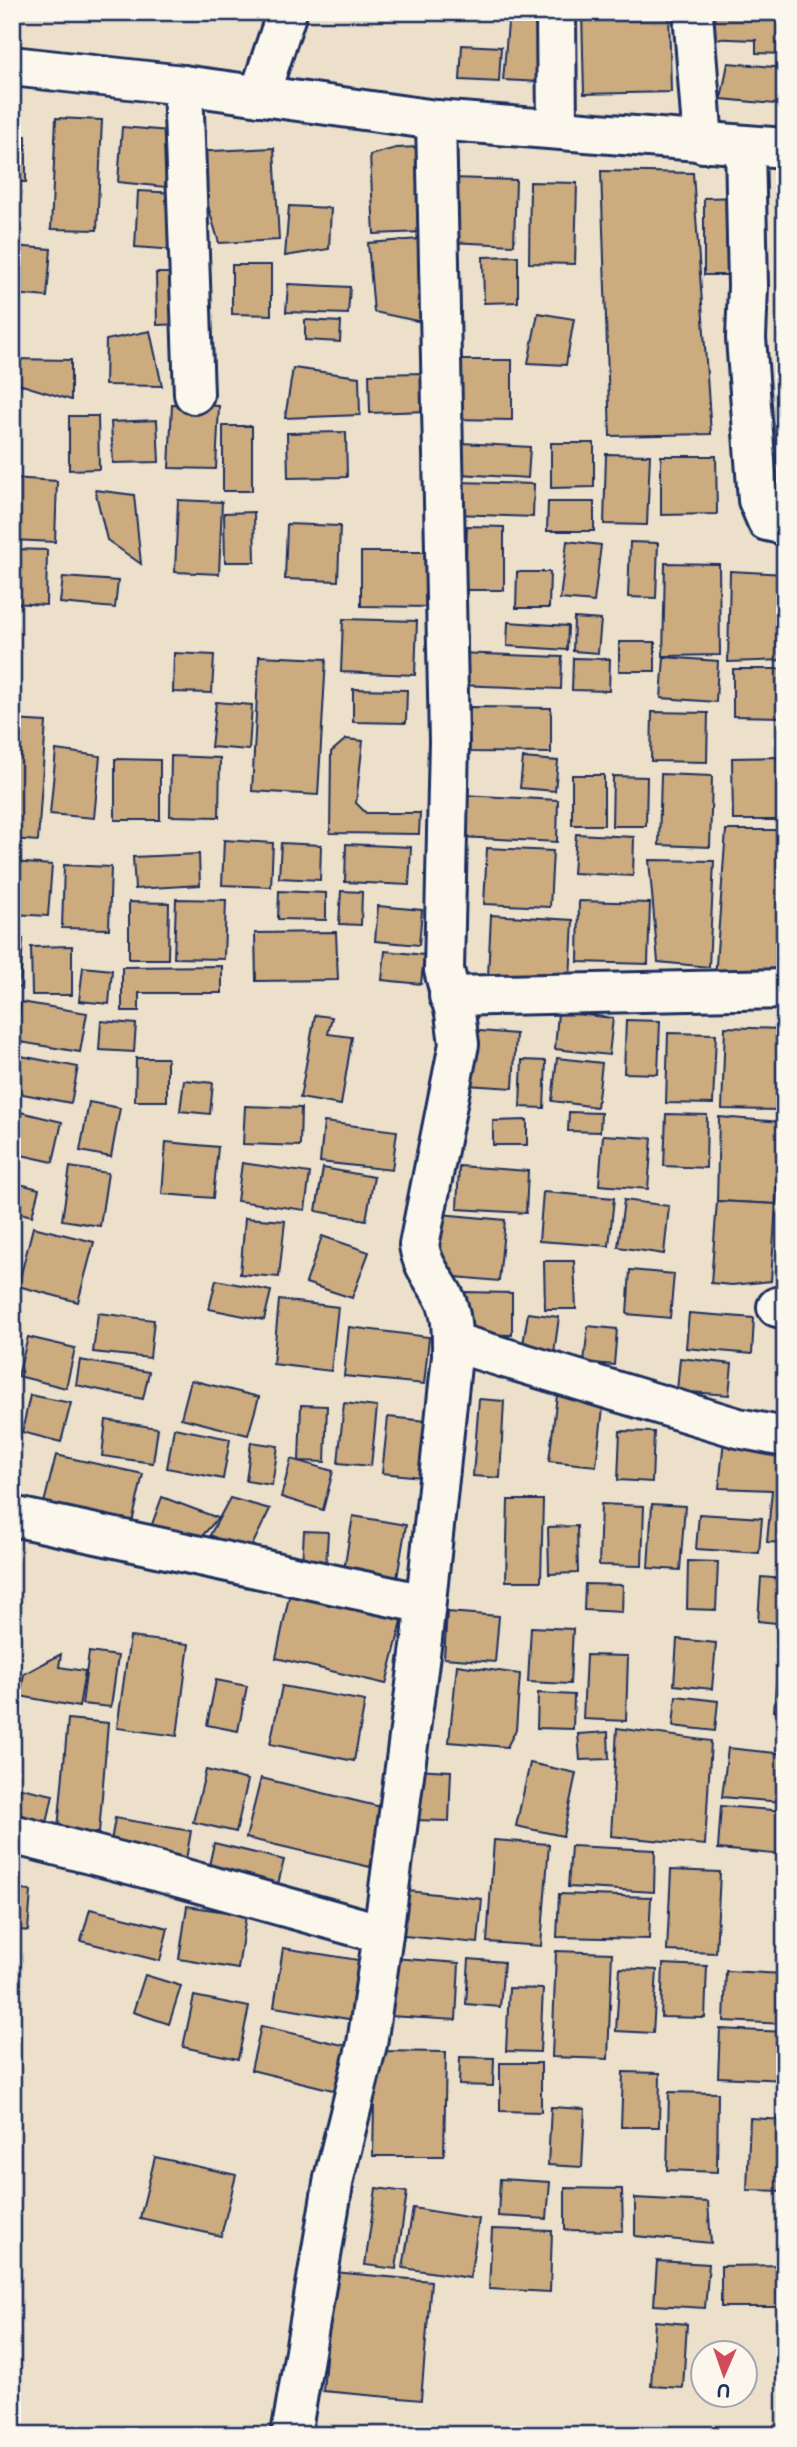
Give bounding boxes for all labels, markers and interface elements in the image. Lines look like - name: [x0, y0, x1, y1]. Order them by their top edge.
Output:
- north arrow: [688, 2338, 758, 2408]
- text: U: [716, 2378, 731, 2401]

